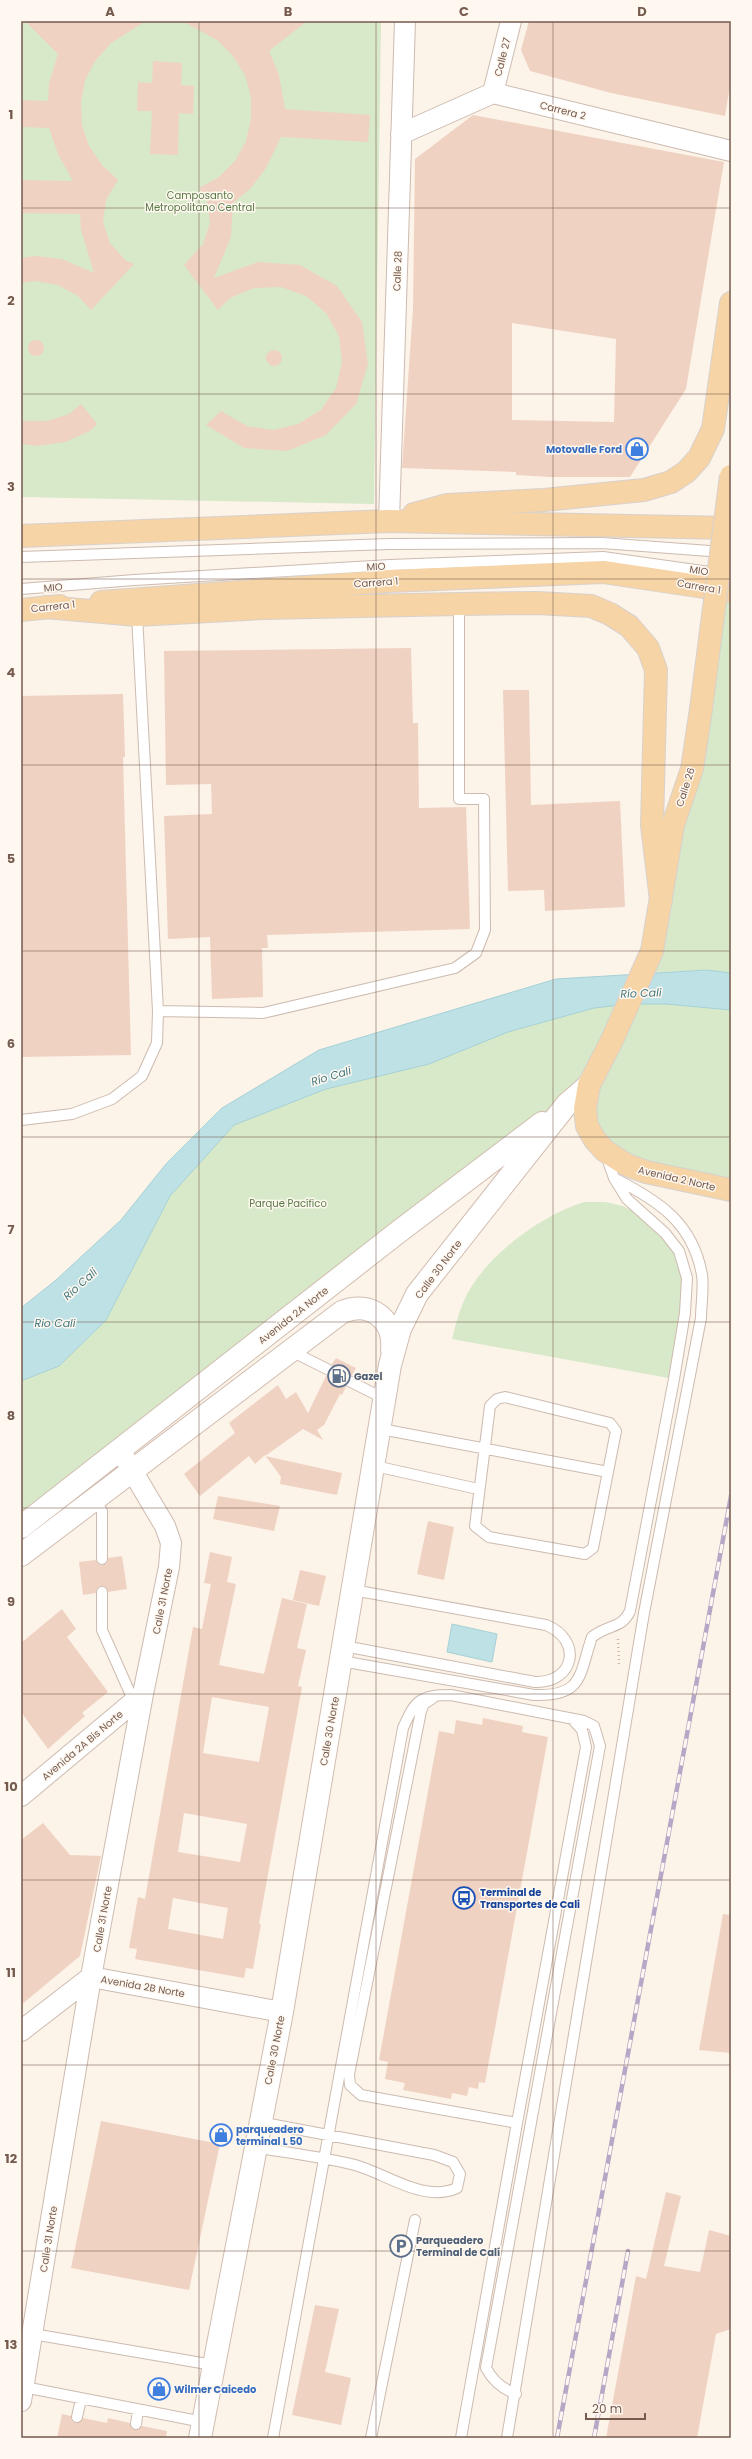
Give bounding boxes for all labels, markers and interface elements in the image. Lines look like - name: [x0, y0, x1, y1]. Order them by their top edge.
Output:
- text: A: [105, 2, 115, 21]
- text: B: [284, 2, 293, 21]
- text: C: [459, 2, 469, 21]
- text: D: [637, 2, 647, 21]
- street label: Calle 27: [490, 36, 515, 78]
- street label: Carrera 2: [538, 98, 588, 124]
- text: 1: [9, 105, 13, 124]
- park label: Camposanto Metropolitano Central: [145, 188, 255, 215]
- street label: Calle 28: [389, 251, 406, 291]
- text: 2: [7, 291, 15, 310]
- shop icon: Motovalle Ford: [624, 436, 650, 462]
- place label: Motovalle Ford: [546, 442, 622, 457]
- text: 3: [7, 477, 15, 496]
- street label: MIO: [366, 559, 386, 574]
- street label: MIO: [688, 562, 710, 579]
- street label: Carrera 1: [353, 573, 399, 592]
- street label: Carrera 1: [676, 575, 722, 598]
- street label: MIO: [43, 579, 63, 596]
- street label: Carrera 1: [30, 597, 76, 616]
- text: 4: [7, 663, 16, 682]
- street label: Calle 26: [672, 766, 699, 809]
- text: 5: [7, 849, 15, 868]
- water label: Río Cali: [620, 984, 662, 1002]
- text: 6: [7, 1034, 15, 1053]
- water label: Río Cali: [309, 1062, 353, 1090]
- street label: Avenida 2 Norte: [637, 1162, 717, 1195]
- park label: Parque Pacífico: [249, 1196, 327, 1211]
- text: 7: [8, 1220, 15, 1239]
- street label: Calle 30 Norte: [411, 1237, 465, 1302]
- water label: Río Cali: [59, 1264, 101, 1304]
- street label: Avenida 2A Norte: [255, 1283, 332, 1348]
- water label: Rio Cali: [34, 1315, 76, 1331]
- fuel station icon: Gazel: [326, 1363, 352, 1389]
- place label: Gazel: [354, 1369, 383, 1384]
- text: 8: [7, 1406, 15, 1425]
- street label: Calle 31 Norte: [149, 1567, 176, 1635]
- text: 9: [7, 1592, 15, 1611]
- street label: Calle 30 Norte: [316, 1695, 343, 1767]
- street label: Avenida 2A Bis Norte: [38, 1707, 126, 1784]
- text: 10: [4, 1777, 18, 1796]
- street label: Calle 31 Norte: [89, 1885, 116, 1953]
- bus stop icon: Terminal de Transportes de Cali: [451, 1885, 477, 1911]
- place label: Terminal de Transportes de Cali: [480, 1885, 580, 1912]
- text: 11: [6, 1963, 16, 1982]
- street label: Avenida 2B Norte: [100, 1972, 186, 2001]
- street label: Calle 30 Norte: [260, 2014, 289, 2086]
- shop icon: parqueadero terminal L 50: [208, 2122, 234, 2148]
- place label: parqueadero terminal L 50: [236, 2122, 305, 2149]
- text: 12: [5, 2149, 18, 2168]
- street label: Calle 31 Norte: [36, 2205, 61, 2273]
- parking icon: Parqueadero Terminal de Calí: [388, 2233, 414, 2259]
- place label: Parqueadero Terminal de Calí: [416, 2233, 500, 2260]
- text: 13: [5, 2335, 18, 2354]
- shop icon: Wilmer Caicedo: [146, 2376, 172, 2402]
- place label: Wilmer Caicedo: [174, 2382, 257, 2397]
- scale bar: [586, 2395, 645, 2421]
- text: 20 m: [592, 2400, 622, 2417]

